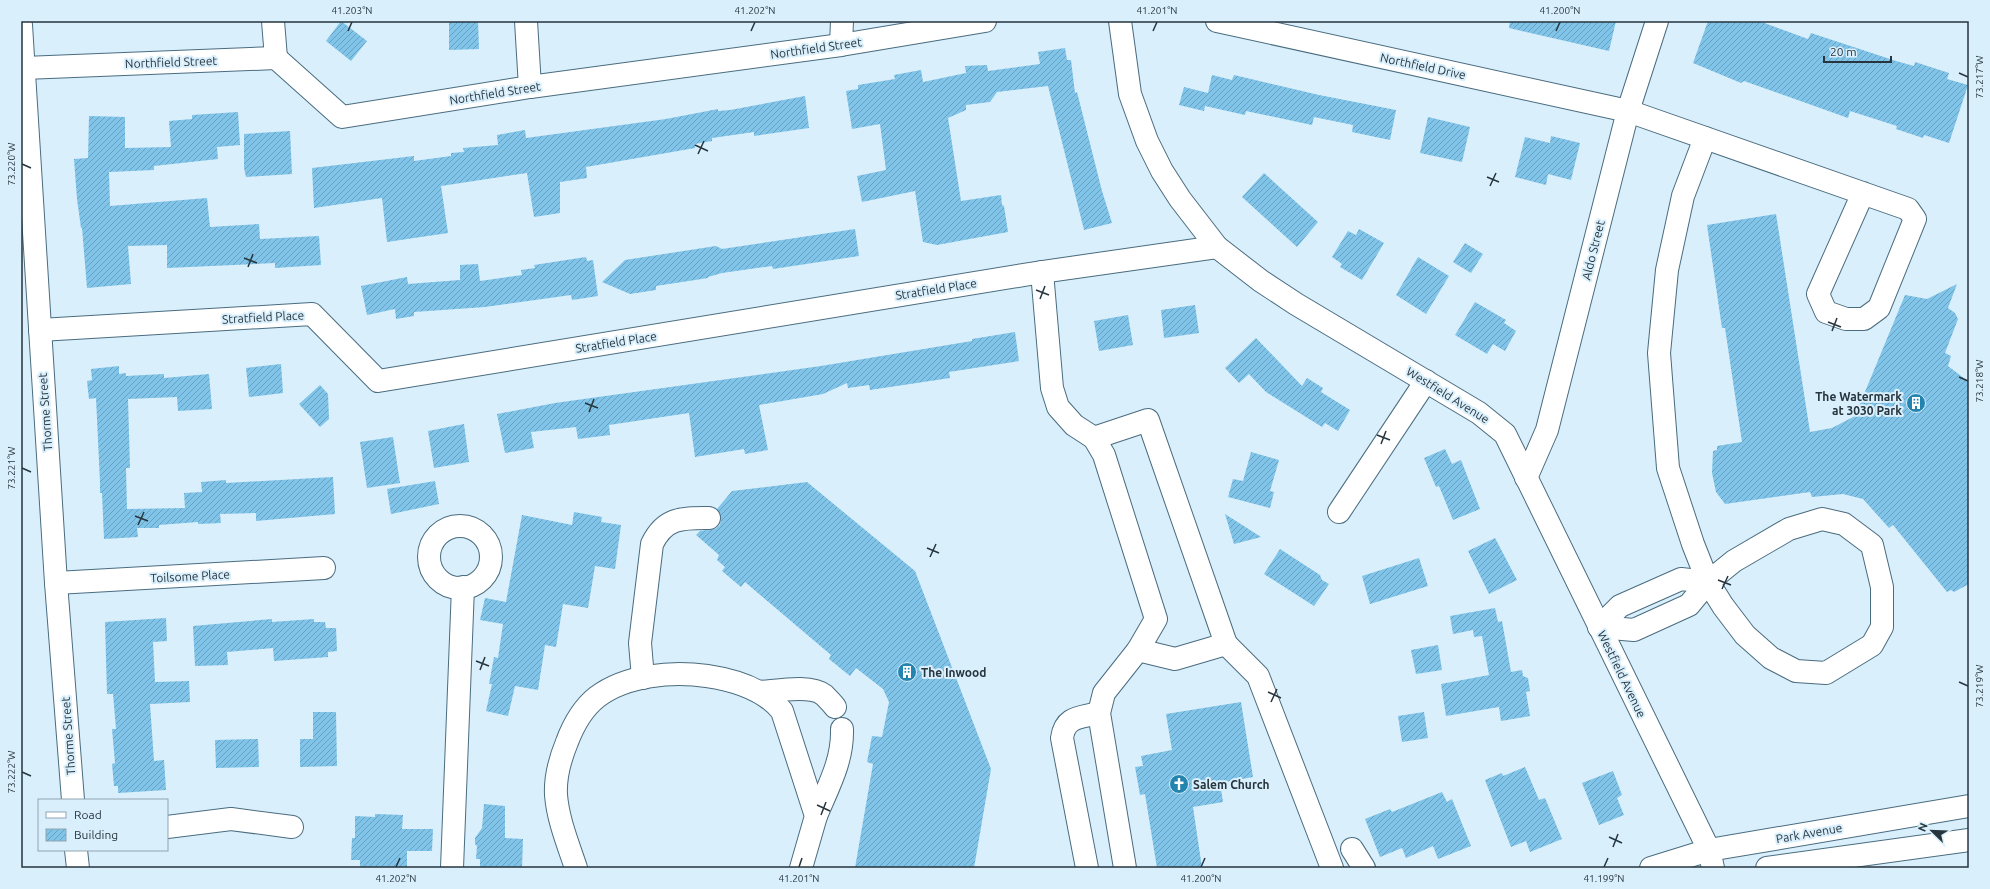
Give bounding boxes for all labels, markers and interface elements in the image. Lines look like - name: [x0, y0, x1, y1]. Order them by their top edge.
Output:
- text: 41.203°N: [331, 5, 373, 16]
- text: 41.202°N: [734, 5, 776, 16]
- text: 41.201°N: [1136, 5, 1178, 16]
- text: 41.200°N: [1539, 5, 1581, 16]
- street label: Northfield Street: [769, 35, 863, 61]
- scale bar: [1824, 38, 1891, 64]
- text: 20 m: [1830, 45, 1857, 58]
- street label: Northfield Drive: [1379, 51, 1467, 81]
- street label: Northfield Street: [125, 54, 218, 70]
- text: 73.217°W: [1974, 55, 1985, 99]
- street label: Northfield Street: [448, 79, 542, 107]
- text: 73.220°W: [6, 142, 17, 186]
- street label: Aldo Street: [1579, 218, 1607, 281]
- street label: Stratfield Place: [894, 276, 978, 302]
- street label: Stratfield Place: [222, 308, 304, 326]
- street label: Stratfield Place: [574, 329, 658, 355]
- text: 73.218°W: [1974, 359, 1985, 403]
- street label: Westfield Avenue: [1404, 364, 1492, 426]
- street label: Thorme Street: [36, 372, 54, 452]
- place label: The Watermark at 3030 Park: [1815, 390, 1902, 417]
- building icon: The Watermark at 3030 Park: [1905, 392, 1927, 414]
- text: 73.221°W: [6, 446, 17, 490]
- street label: Toilsome Place: [150, 567, 230, 585]
- street label: Westfield Avenue: [1595, 628, 1649, 720]
- building icon: The Inwood: [896, 661, 918, 683]
- text: 73.219°W: [1974, 664, 1985, 708]
- place label: The Inwood: [921, 666, 986, 679]
- street label: Thorme Street: [59, 696, 77, 776]
- text: 73.222°W: [6, 750, 17, 794]
- church icon: Salem Church: [1168, 773, 1190, 795]
- place label: Salem Church: [1193, 778, 1270, 791]
- legend: [38, 799, 168, 851]
- text: Road: [74, 808, 102, 821]
- north arrow: [1912, 811, 1952, 851]
- street label: Park Avenue: [1775, 821, 1843, 845]
- text: N: [1916, 821, 1930, 833]
- text: Building: [74, 828, 118, 841]
- text: 41.202°N: [375, 873, 417, 884]
- text: 41.201°N: [778, 873, 820, 884]
- text: 41.200°N: [1180, 873, 1222, 884]
- text: 41.199°N: [1583, 873, 1625, 884]

